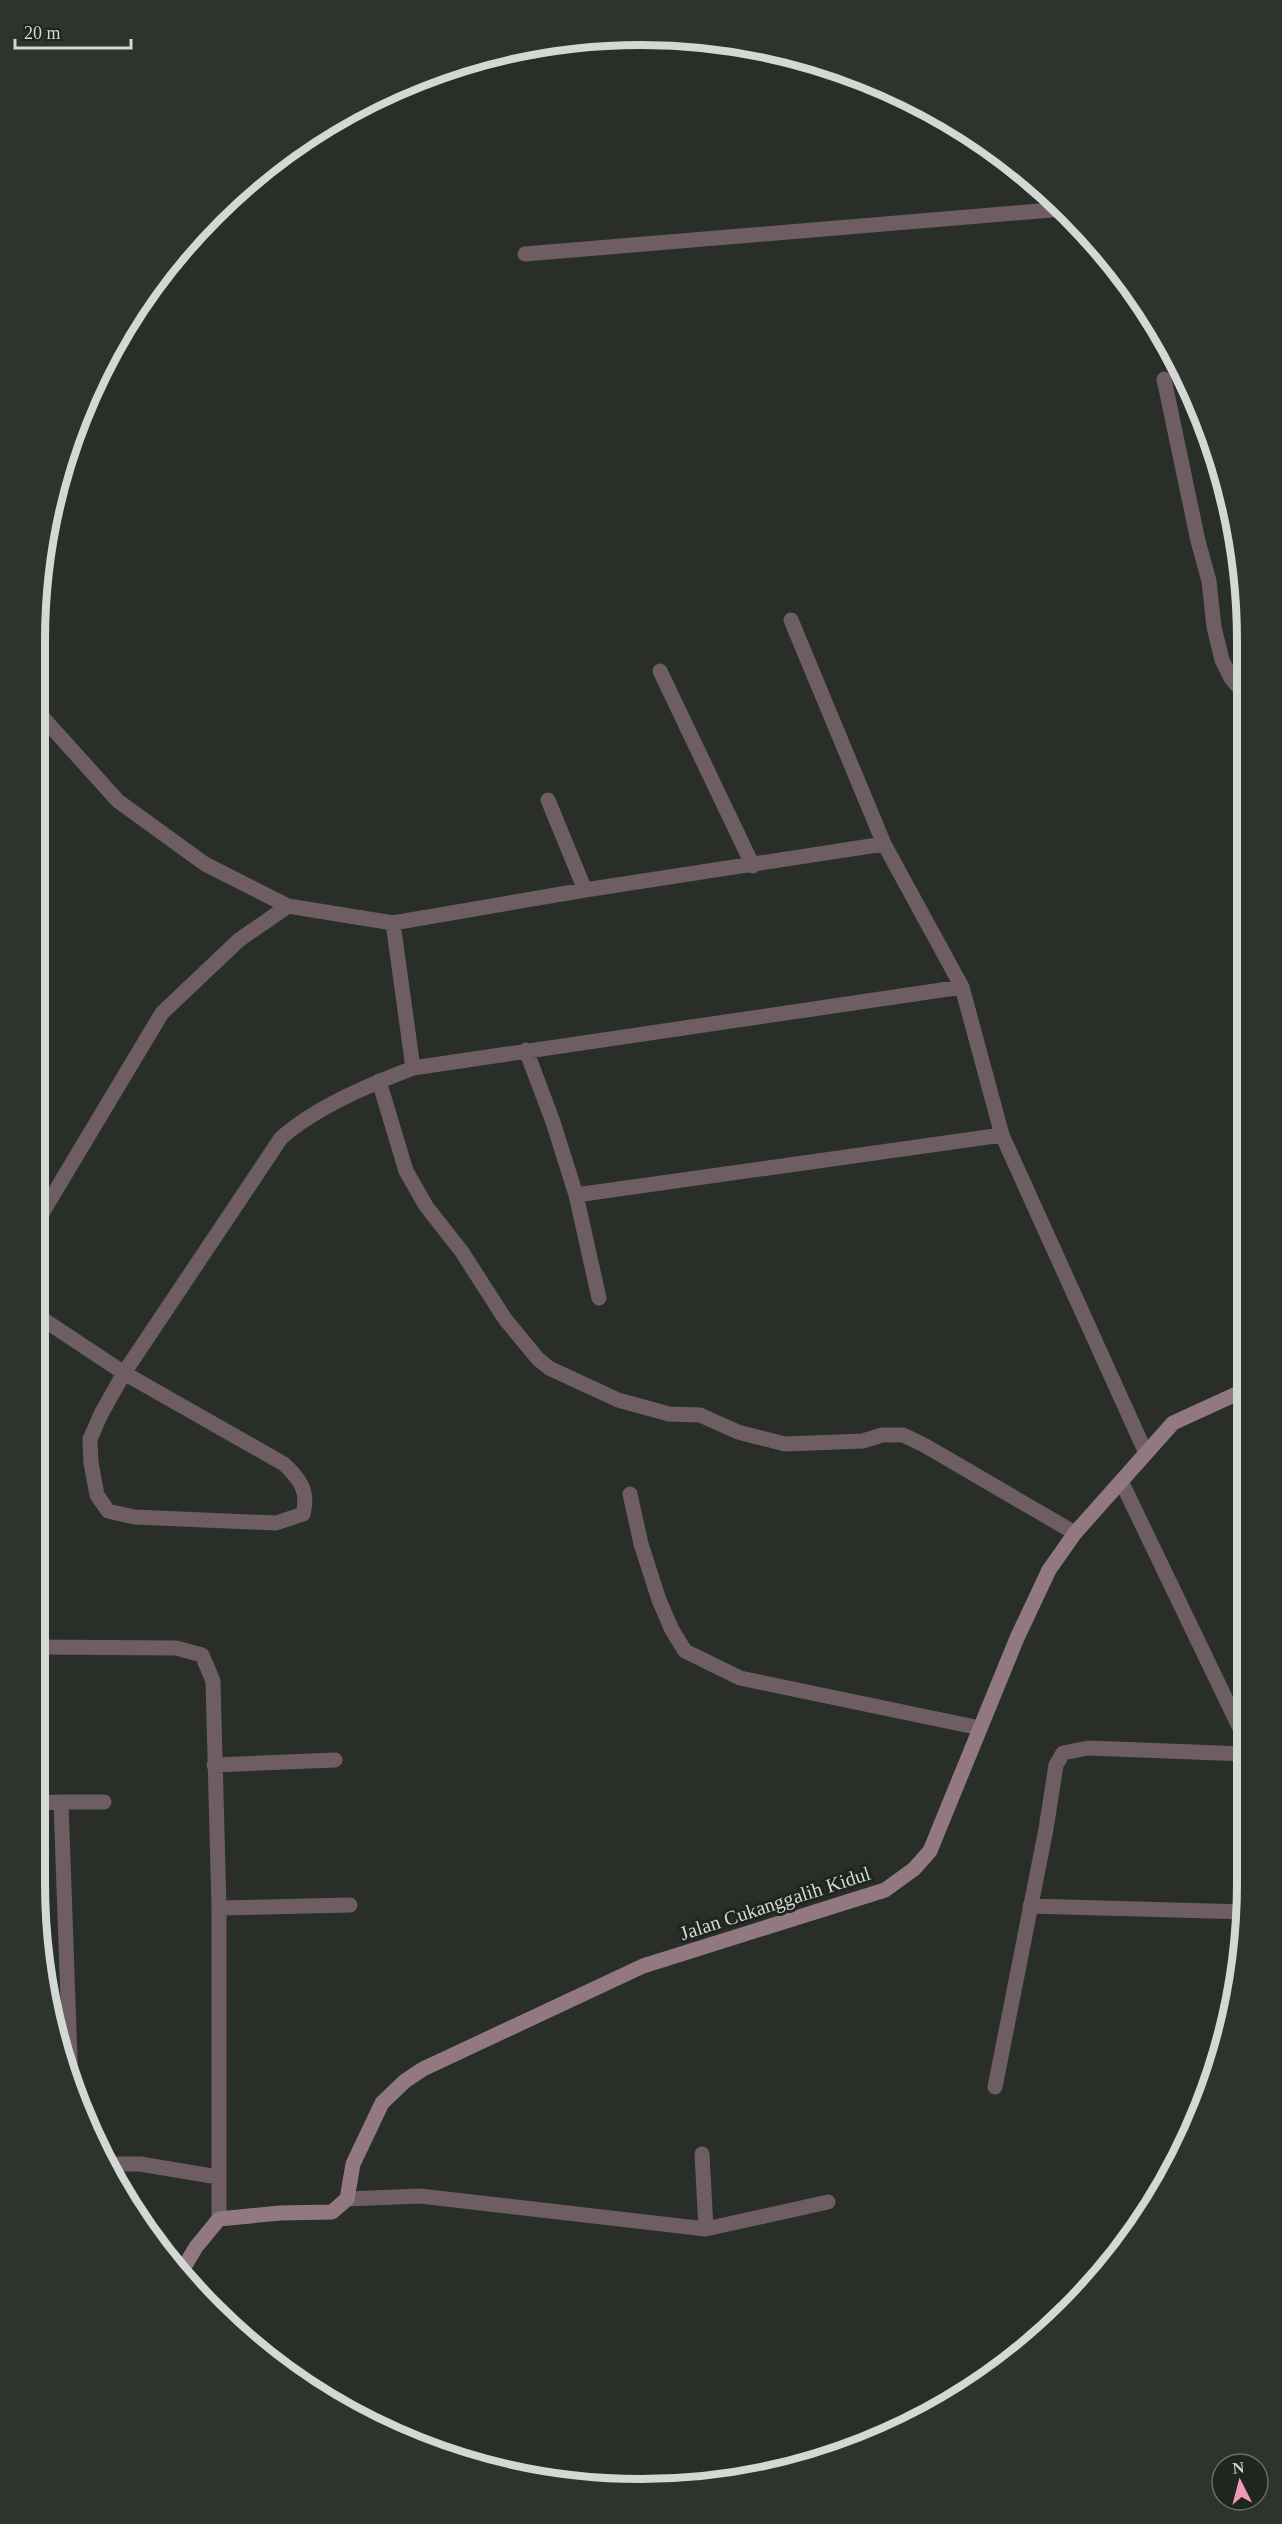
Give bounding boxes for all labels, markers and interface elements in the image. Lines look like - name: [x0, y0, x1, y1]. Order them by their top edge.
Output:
- scale bar: [15, 12, 130, 50]
- text: 20 m: [24, 23, 61, 43]
- street label: Jalan Cukanggalih Kidul: [677, 1862, 874, 1945]
- north arrow: [1210, 2452, 1270, 2512]
- text: N: [1232, 2458, 1246, 2477]

